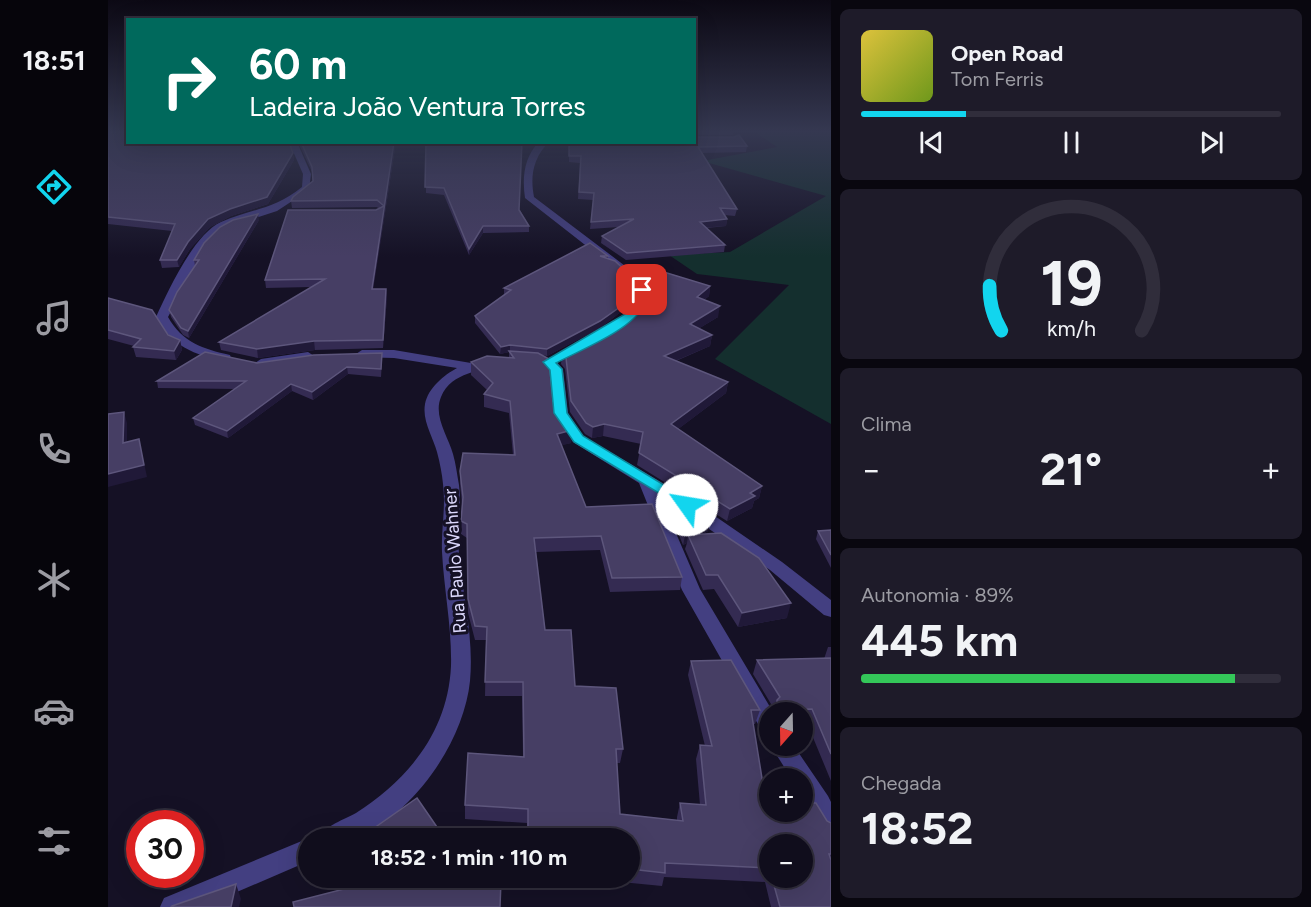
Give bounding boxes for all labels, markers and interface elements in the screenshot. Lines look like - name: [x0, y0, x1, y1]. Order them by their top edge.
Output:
- text: 60 m: [249, 39, 347, 90]
- text: Open Road: [951, 40, 1063, 67]
- icon: right: [150, 42, 228, 120]
- text: 18:51: [22, 44, 86, 77]
- text: Tom Ferris: [951, 67, 1044, 91]
- text: Ladeira João Ventura Torres: [249, 90, 586, 123]
- icon: previous: [915, 126, 948, 159]
- icon: pause: [1055, 126, 1088, 159]
- icon: next: [1195, 126, 1228, 159]
- icon: directions: [33, 166, 75, 208]
- text: 19: [1040, 246, 1102, 321]
- pin: [616, 264, 667, 315]
- icon: arrive: [625, 273, 658, 306]
- icon: music: [33, 297, 75, 339]
- text: km/h: [1047, 316, 1095, 341]
- text: Clima: [861, 412, 912, 436]
- icon: phone: [33, 428, 75, 470]
- text: 21°: [1040, 442, 1102, 496]
- text: −: [861, 450, 882, 489]
- text: +: [1260, 450, 1281, 489]
- position arrow: [655, 473, 719, 537]
- street label: Rua Paulo Wahner: [439, 488, 471, 634]
- icon: climate: [33, 559, 75, 601]
- text: Autonomia · 89%: [861, 583, 1014, 607]
- text: 445 km: [861, 613, 1018, 667]
- icon: car: [33, 690, 75, 732]
- north arrow: [759, 702, 813, 756]
- map controls: [759, 702, 813, 888]
- button: +: [759, 768, 813, 822]
- text: Chegada: [861, 771, 941, 795]
- text: 18:52: [861, 801, 973, 855]
- speed limit sign: 30: [126, 810, 204, 888]
- icon: filters: [33, 820, 75, 862]
- button: −: [759, 834, 813, 888]
- text: 18:52 · 1 min · 110 m: [371, 844, 567, 871]

